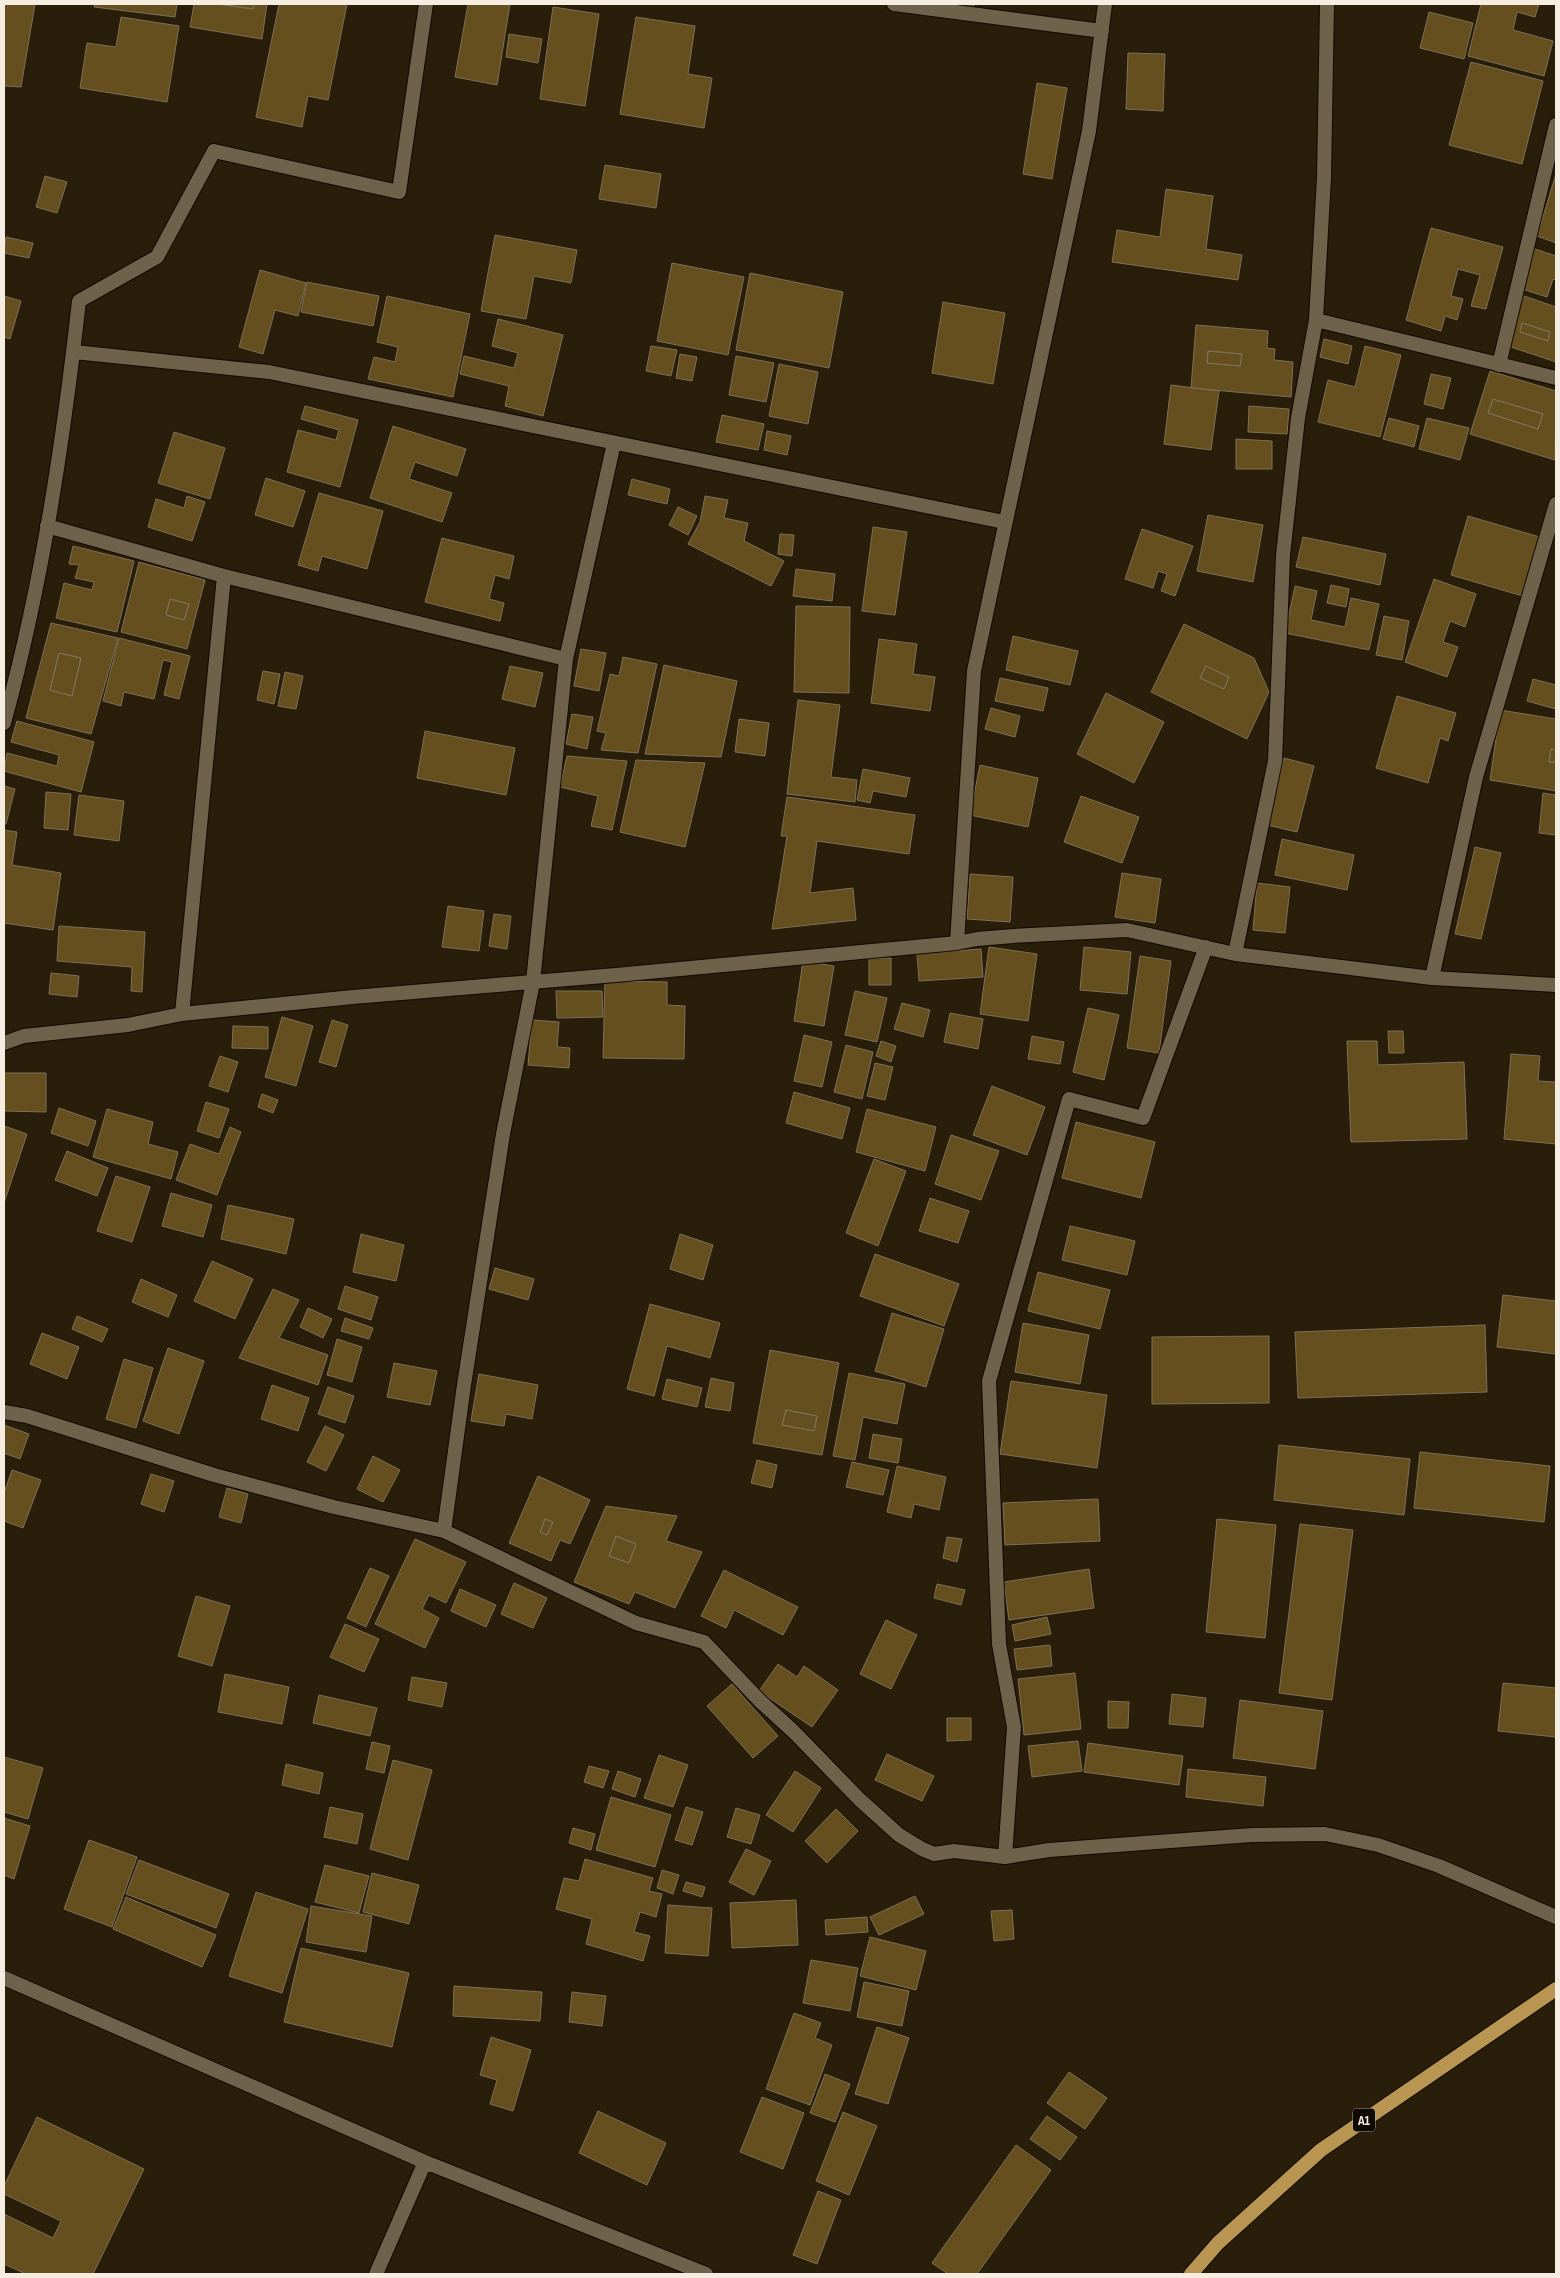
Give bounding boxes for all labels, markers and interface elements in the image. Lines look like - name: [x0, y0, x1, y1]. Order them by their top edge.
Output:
- road number: A1: [1353, 2108, 1375, 2132]

